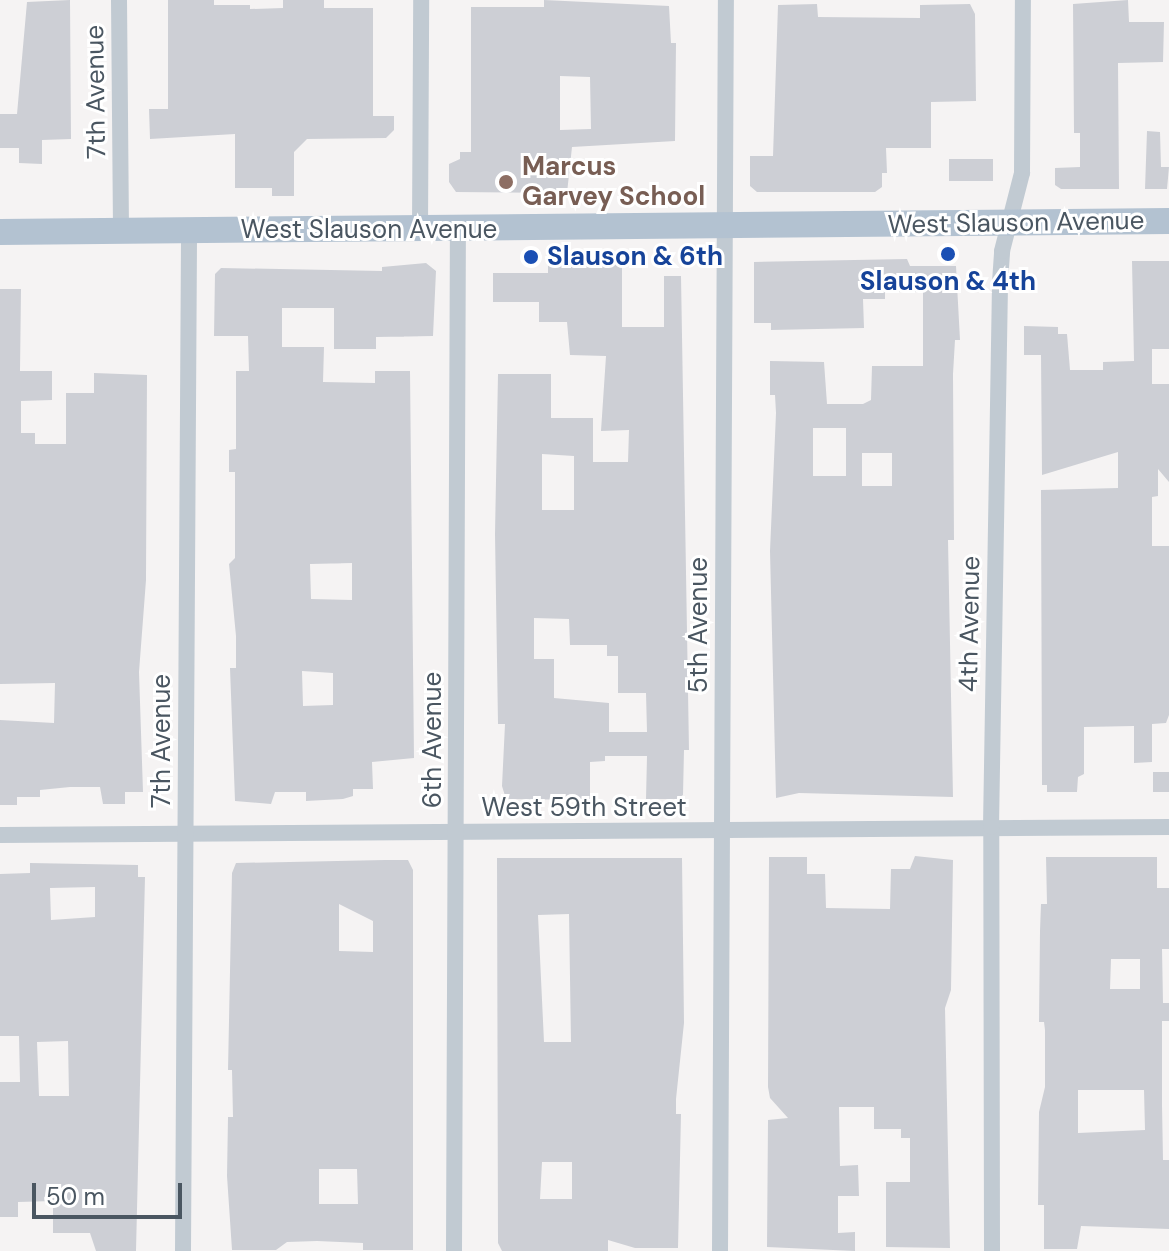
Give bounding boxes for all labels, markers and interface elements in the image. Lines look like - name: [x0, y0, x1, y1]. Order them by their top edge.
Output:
- street label: 7th Avenue: [79, 25, 113, 159]
- place label: Marcus Garvey School: [522, 151, 705, 212]
- marker: Marcus Garvey School: [497, 173, 515, 191]
- street label: West Slauson Avenue: [887, 205, 1145, 241]
- street label: West Slauson Avenue: [241, 214, 497, 246]
- place label: Slauson & 6th: [547, 241, 723, 273]
- marker: Slauson & 4th: [939, 245, 957, 263]
- marker: Slauson & 6th: [522, 248, 540, 266]
- place label: Slauson & 4th: [860, 266, 1036, 298]
- street label: 4th Avenue: [953, 556, 987, 692]
- street label: 5th Avenue: [683, 557, 715, 693]
- street label: 6th Avenue: [417, 672, 449, 808]
- street label: 7th Avenue: [146, 674, 178, 808]
- street label: West 59th Street: [481, 792, 687, 824]
- scale bar: [36, 1167, 186, 1217]
- text: 50 m: [46, 1181, 105, 1212]

